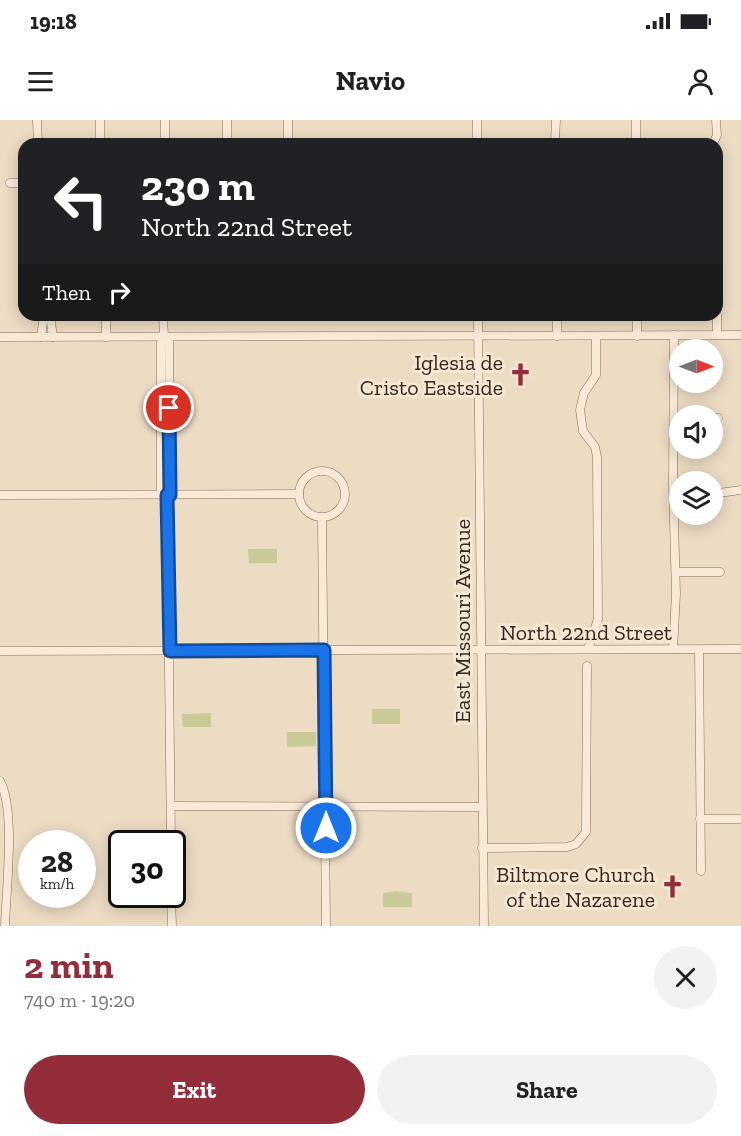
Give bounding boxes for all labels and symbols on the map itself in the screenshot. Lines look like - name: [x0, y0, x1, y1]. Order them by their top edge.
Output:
- north arrow: [669, 339, 723, 393]
- place label: Iglesia de Cristo Eastside: [360, 349, 503, 401]
- church icon: Iglesia de Cristo Eastside: [508, 362, 534, 388]
- pin: [143, 382, 194, 433]
- street label: East Missouri Avenue: [449, 519, 476, 723]
- street label: North 22nd Street: [500, 619, 673, 646]
- position arrow: [294, 796, 358, 860]
- speed limit sign: 30: [108, 830, 186, 908]
- place label: Biltmore Church of the Nazarene: [496, 861, 656, 913]
- church icon: Biltmore Church of the Nazarene: [660, 874, 686, 900]

